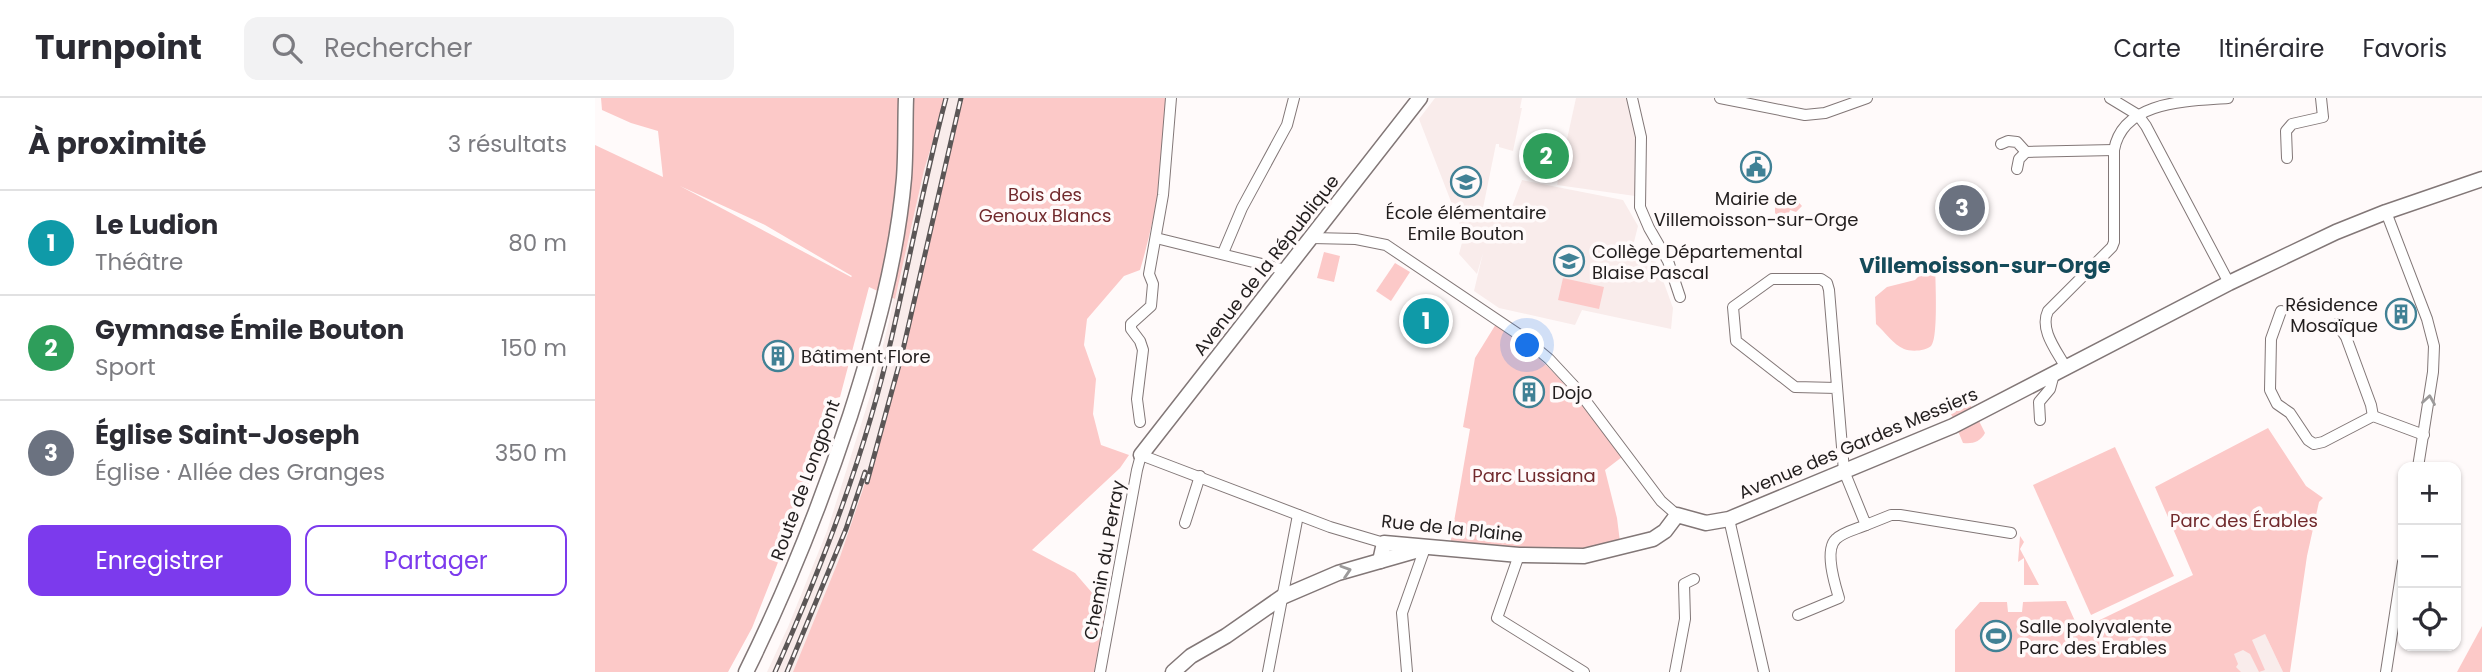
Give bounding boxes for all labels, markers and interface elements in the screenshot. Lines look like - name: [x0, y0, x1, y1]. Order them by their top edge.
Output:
- search box: [244, 17, 734, 80]
- text: Turnpoint: [35, 24, 202, 71]
- icon: search: [268, 29, 306, 67]
- text: Rechercher: [324, 30, 472, 66]
- text: Carte: [2113, 32, 2181, 65]
- text: Itinéraire: [2219, 32, 2324, 65]
- text: Favoris: [2362, 32, 2447, 65]
- text: À proximité: [28, 122, 207, 165]
- text: 3 résultats: [448, 128, 567, 160]
- pin: 2: [1523, 130, 1569, 182]
- public building icon: Mairie de Villemoisson-sur-Orge: [1739, 150, 1773, 184]
- school or university icon: École élémentaire Emile Bouton: [1449, 165, 1483, 199]
- street label: Avenue de la République: [1187, 169, 1345, 361]
- park label: Bois des Genoux Blancs: [979, 182, 1111, 228]
- pin: 3: [1939, 182, 1985, 234]
- place label: Mairie de Villemoisson-sur-Orge: [1654, 186, 1858, 232]
- place label: École élémentaire Emile Bouton: [1385, 200, 1547, 246]
- text: Le Ludion: [95, 207, 218, 243]
- text: 1: [47, 227, 55, 259]
- text: 80 m: [508, 227, 567, 259]
- place label: Collège Départemental Blaise Pascal: [1592, 239, 1803, 285]
- school or university icon: Collège Départemental Blaise Pascal: [1552, 244, 1586, 278]
- text: Théâtre: [95, 246, 183, 278]
- district label: Villemoisson-sur-Orge: [1859, 251, 2111, 280]
- place label: Résidence Mosaïque: [2285, 292, 2378, 338]
- pin: 1: [1403, 295, 1449, 347]
- building icon: Résidence Mosaïque: [2384, 297, 2418, 331]
- text: Gymnase Émile Bouton: [95, 312, 404, 348]
- your location: [1510, 328, 1544, 362]
- text: 2: [44, 332, 58, 364]
- text: 150 m: [501, 332, 567, 364]
- building icon: Bâtiment Flore: [761, 339, 795, 373]
- place label: Bâtiment Flore: [801, 344, 931, 369]
- text: Sport: [95, 351, 156, 383]
- building icon: Dojo: [1512, 375, 1546, 409]
- place label: Dojo: [1552, 380, 1592, 405]
- street label: Avenue des Gardes Messiers: [1735, 381, 1981, 505]
- one-way arrow: [2421, 394, 2436, 406]
- street label: Route de Longpont: [764, 396, 846, 564]
- text: Église Saint-Joseph: [95, 417, 360, 453]
- text: 3: [44, 437, 58, 469]
- text: 350 m: [495, 437, 567, 469]
- text: Église · Allée des Granges: [95, 456, 385, 488]
- map controls: [2398, 462, 2461, 651]
- button: +: [2398, 462, 2461, 525]
- park label: Parc Lussiana: [1472, 463, 1596, 488]
- street label: Chemin du Perray: [1078, 478, 1130, 642]
- street label: Rue de la Plaine: [1380, 508, 1524, 548]
- park label: Parc des Érables: [2170, 508, 2318, 533]
- button: Enregistrer: [28, 525, 291, 596]
- button: Partager: [305, 525, 567, 596]
- button: −: [2398, 525, 2461, 588]
- one-way arrow: [1339, 565, 1351, 580]
- button: locate: [2398, 588, 2461, 651]
- place label: Salle polyvalente Parc des Erables: [2019, 614, 2172, 660]
- sports icon: Salle polyvalente Parc des Erables: [1979, 619, 2013, 653]

